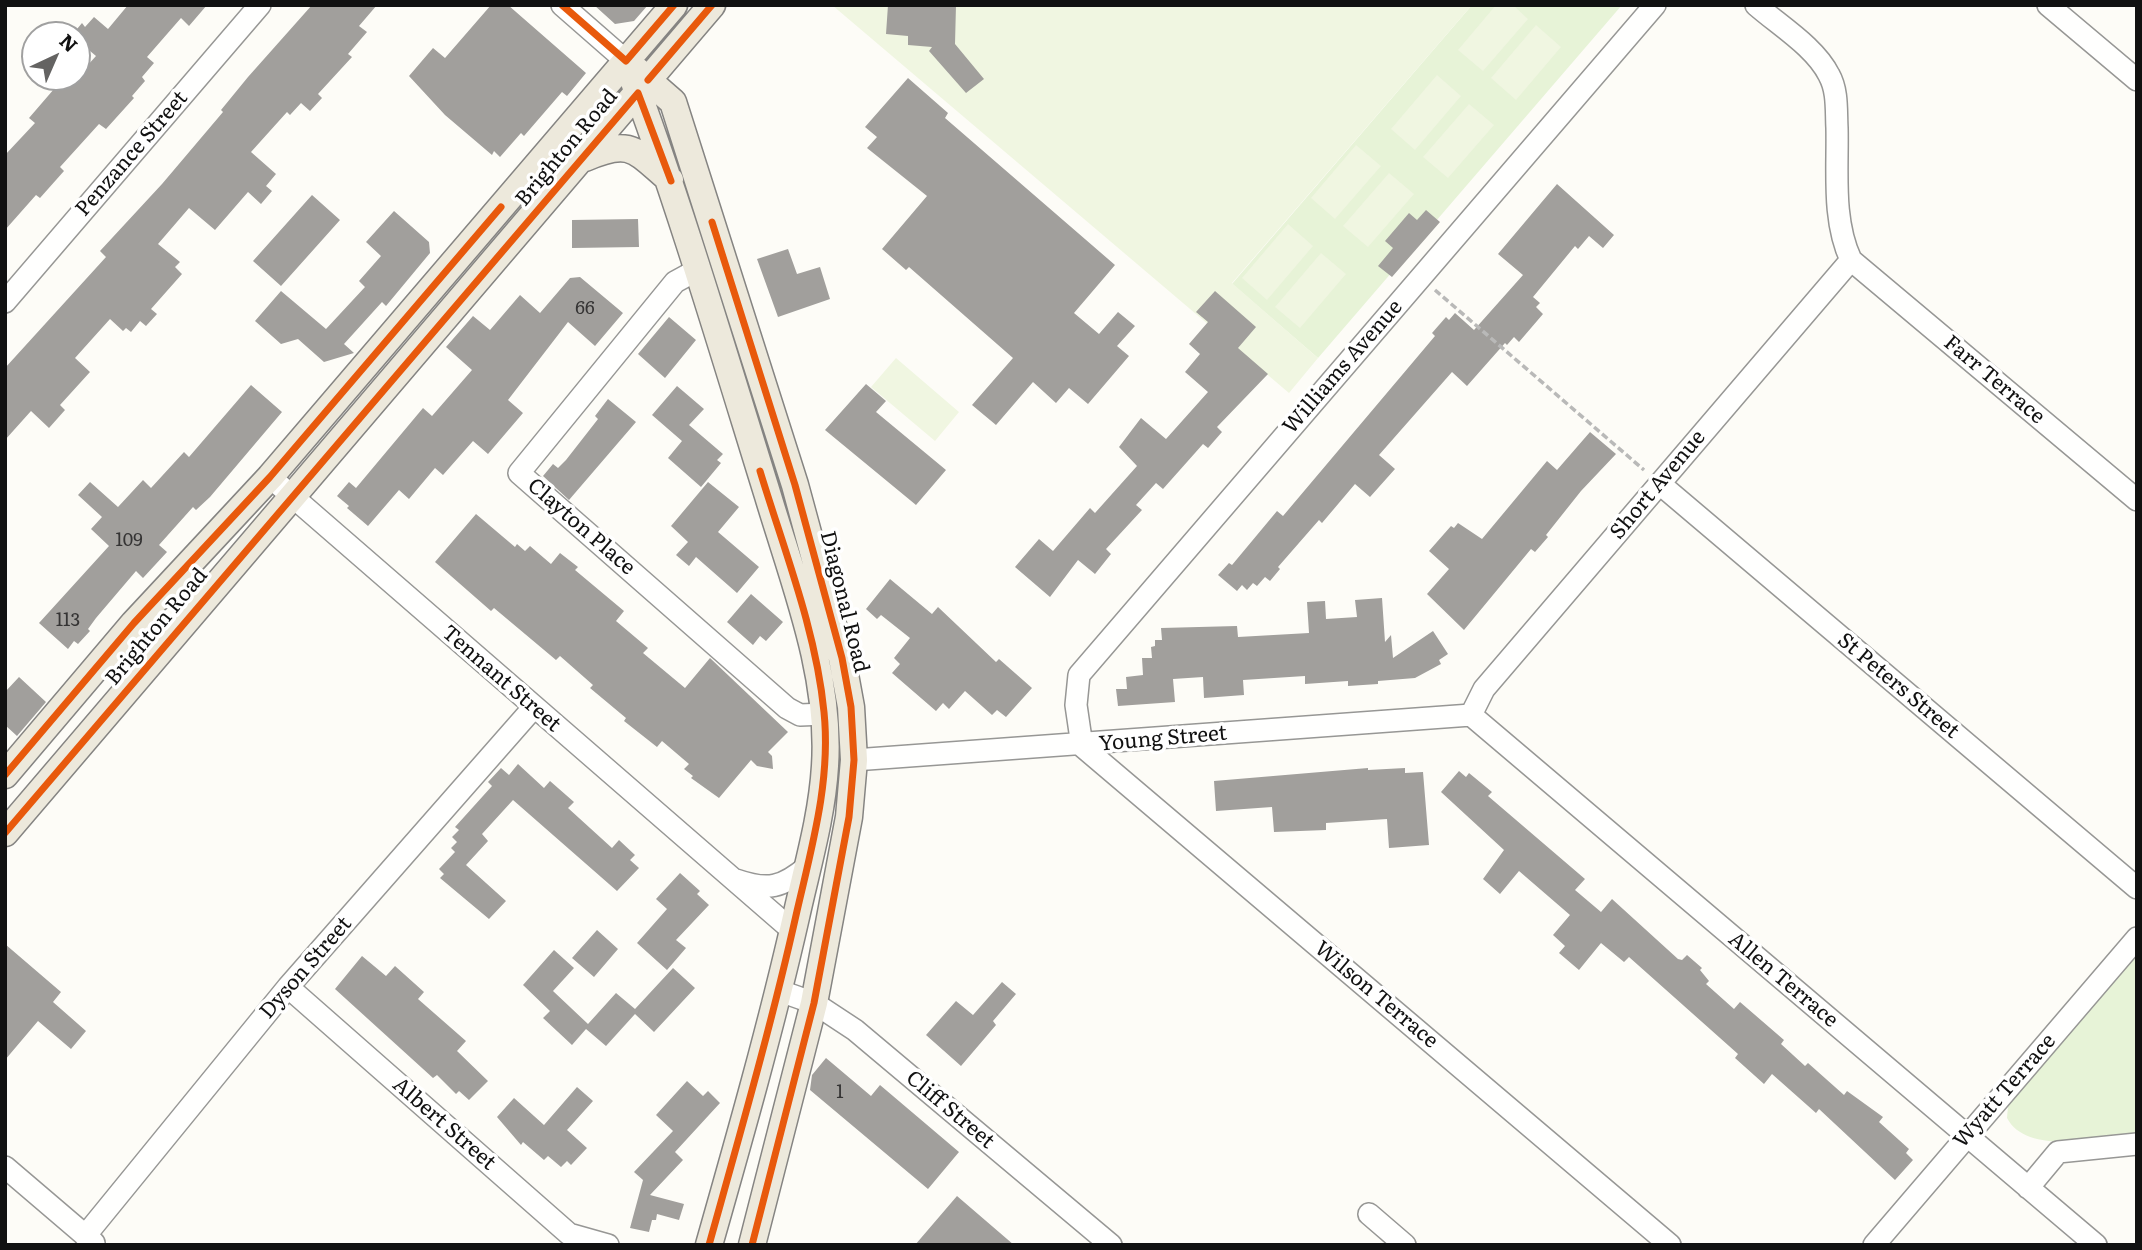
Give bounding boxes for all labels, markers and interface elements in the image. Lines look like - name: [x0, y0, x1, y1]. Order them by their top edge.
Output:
- north arrow: [21, 21, 91, 91]
- text: N: [54, 27, 85, 58]
- street label: Brighton Road: [511, 84, 623, 212]
- street label: Penzance Street: [71, 86, 193, 222]
- street label: Williams Avenue: [1278, 295, 1408, 439]
- house number: 66: [575, 298, 595, 320]
- street label: Farr Terrace: [1938, 330, 2050, 430]
- street label: Short Avenue: [1605, 425, 1711, 545]
- street label: Clayton Place: [522, 473, 640, 581]
- street label: Diagonal Road: [814, 529, 874, 675]
- house number: 109: [115, 530, 143, 552]
- street label: Brighton Road: [101, 563, 213, 691]
- house number: 113: [56, 610, 80, 632]
- street label: Tennant Street: [436, 620, 566, 738]
- street label: St Peters Street: [1832, 628, 1964, 744]
- street label: Young Street: [1098, 721, 1228, 757]
- street label: Dyson Street: [255, 912, 357, 1024]
- street label: Allen Terrace: [1723, 927, 1843, 1033]
- street label: Wilson Terrace: [1309, 936, 1443, 1054]
- street label: Wyatt Terrace: [1949, 1029, 2061, 1153]
- street label: Cliff Street: [901, 1066, 999, 1154]
- street label: Albert Street: [387, 1072, 501, 1176]
- house number: 1: [836, 1082, 844, 1104]

